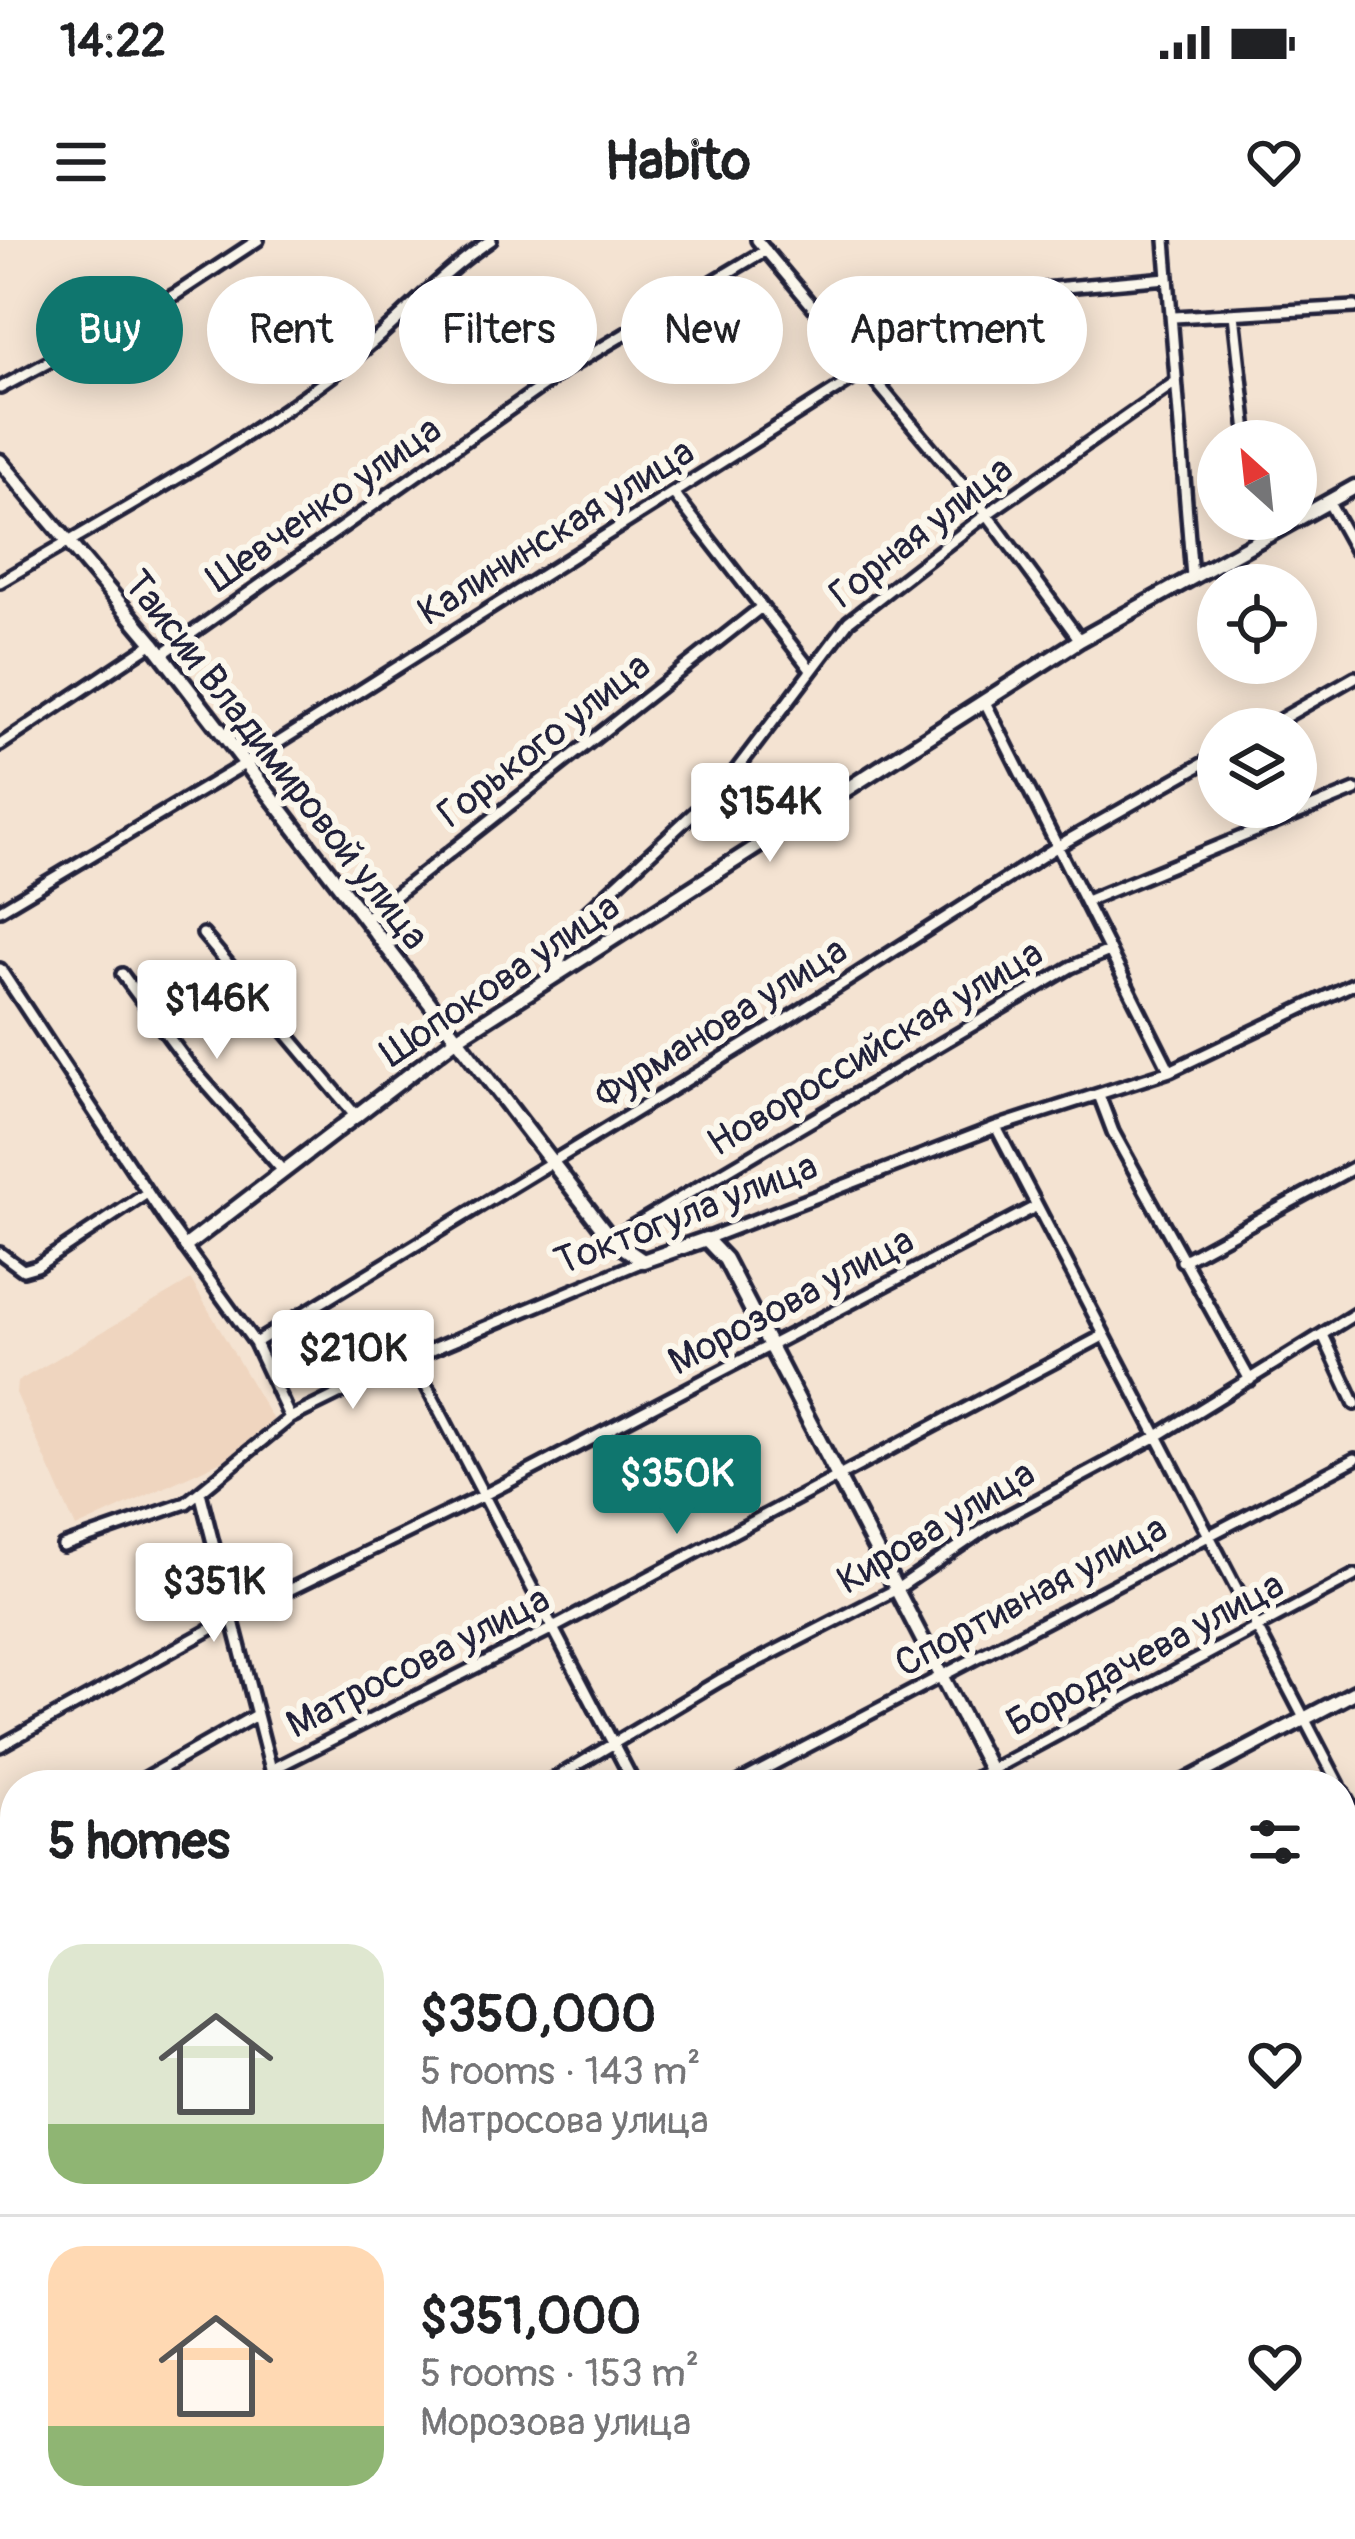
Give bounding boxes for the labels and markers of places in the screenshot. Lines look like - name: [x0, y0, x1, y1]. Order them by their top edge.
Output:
- pin: $154K: [686, 763, 854, 865]
- pin: $146K: [133, 960, 301, 1062]
- pin: $210K: [269, 1310, 437, 1412]
- pin: $350K: [593, 1435, 761, 1537]
- pin: $351K: [130, 1543, 298, 1645]

